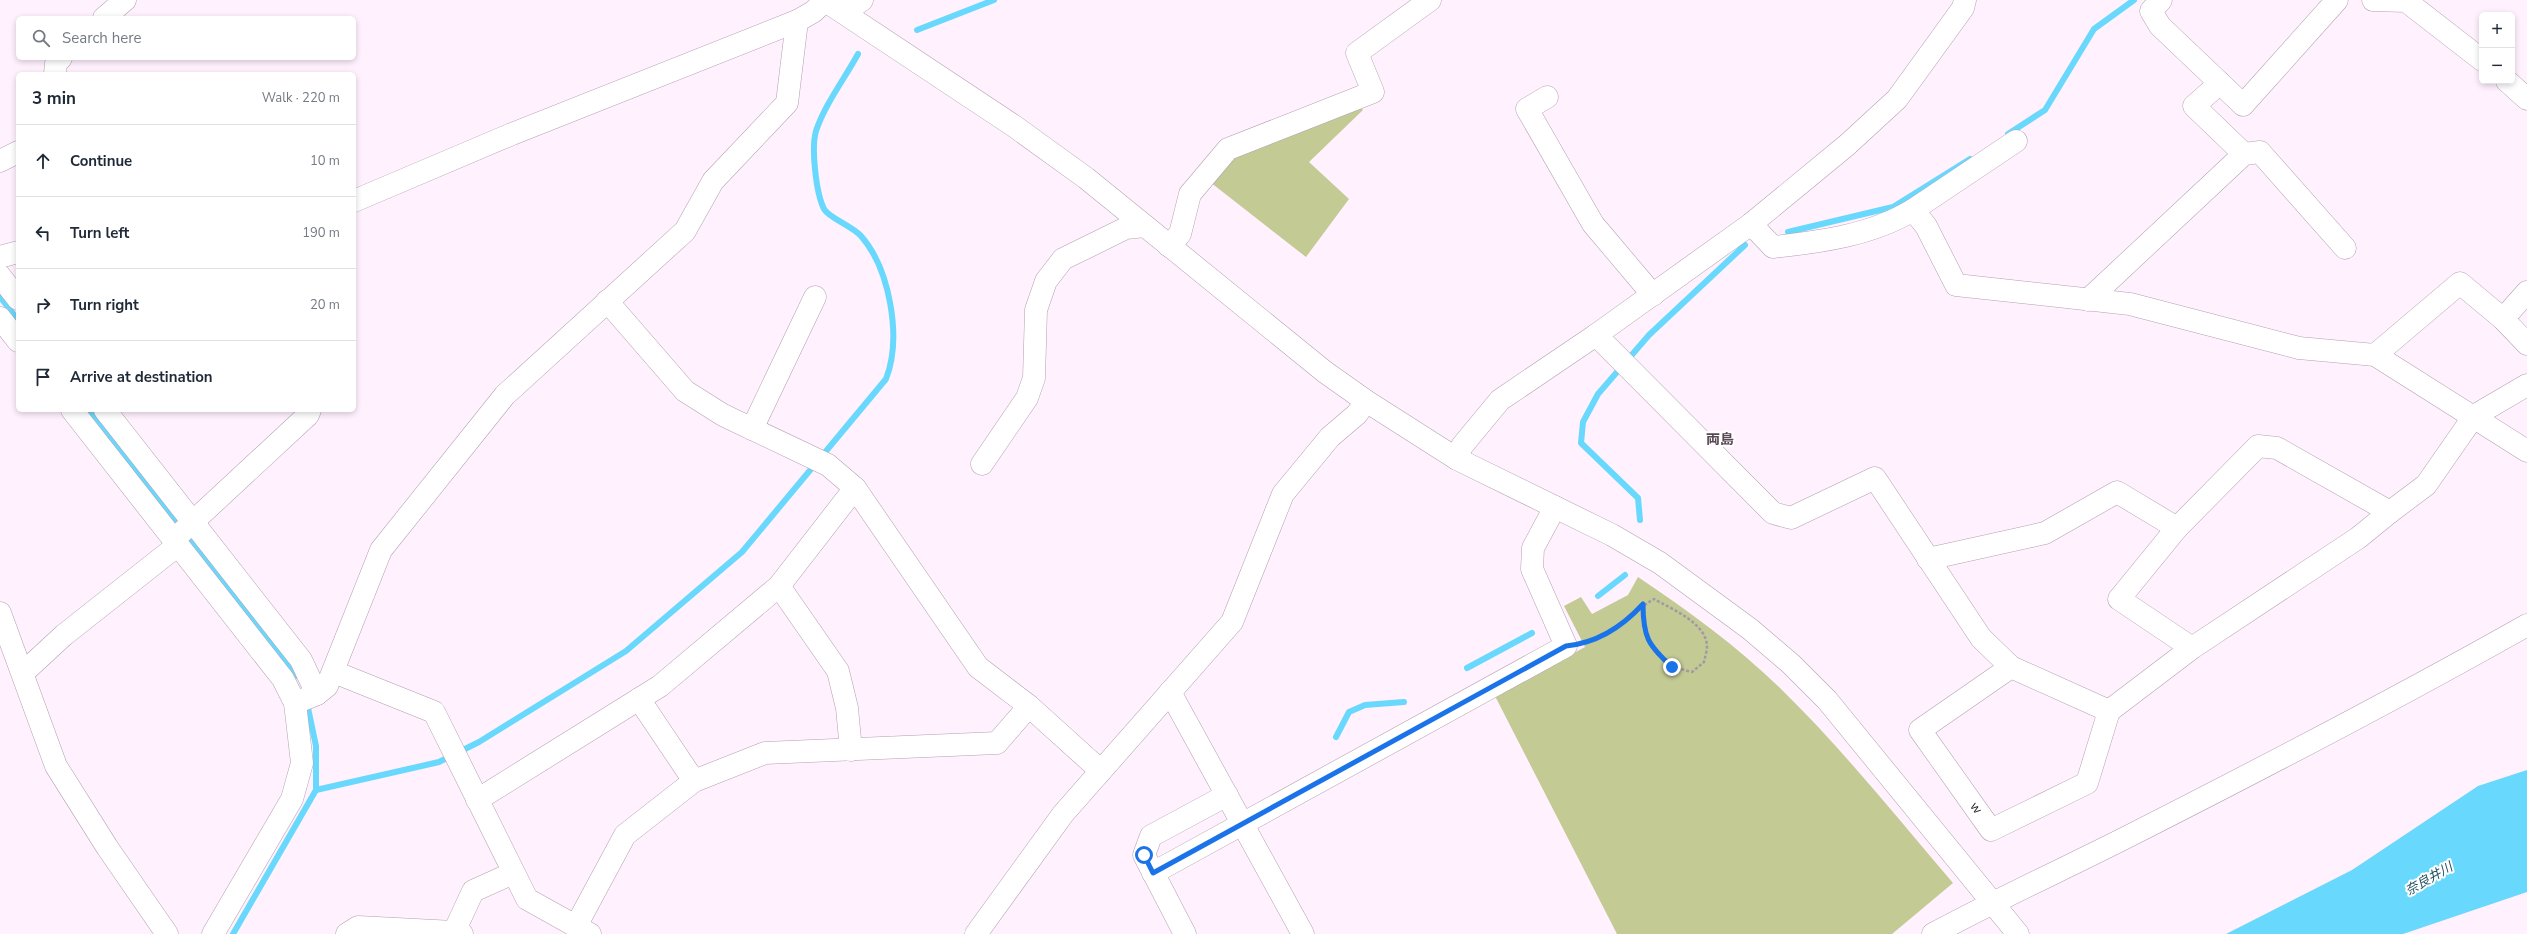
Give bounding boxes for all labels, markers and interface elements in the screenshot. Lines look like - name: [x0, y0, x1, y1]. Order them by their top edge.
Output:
- map controls: [2479, 12, 2515, 84]
- button: +: [2479, 12, 2515, 48]
- search box: [16, 16, 356, 60]
- icon: search: [30, 27, 52, 49]
- text: Search here: [62, 28, 142, 48]
- button: −: [2479, 48, 2515, 84]
- text: 3 min: [32, 87, 76, 110]
- text: Walk · 220 m: [262, 89, 340, 107]
- icon: ahead: [32, 150, 54, 172]
- text: Continue: [70, 151, 132, 171]
- text: 10 m: [310, 152, 340, 170]
- icon: left: [32, 222, 54, 244]
- text: Turn left: [70, 223, 129, 243]
- text: 190 m: [302, 224, 340, 242]
- icon: right: [32, 294, 54, 316]
- text: Turn right: [70, 295, 139, 315]
- text: 20 m: [310, 296, 340, 314]
- icon: arrive: [32, 366, 54, 388]
- text: Arrive at destination: [70, 367, 213, 387]
- district label: 両島: [1706, 430, 1734, 449]
- route end: [1663, 658, 1681, 676]
- street label: ｗ: [1966, 798, 1986, 818]
- route start: [1135, 846, 1153, 864]
- water label: 奈良井川: [2402, 857, 2458, 900]

